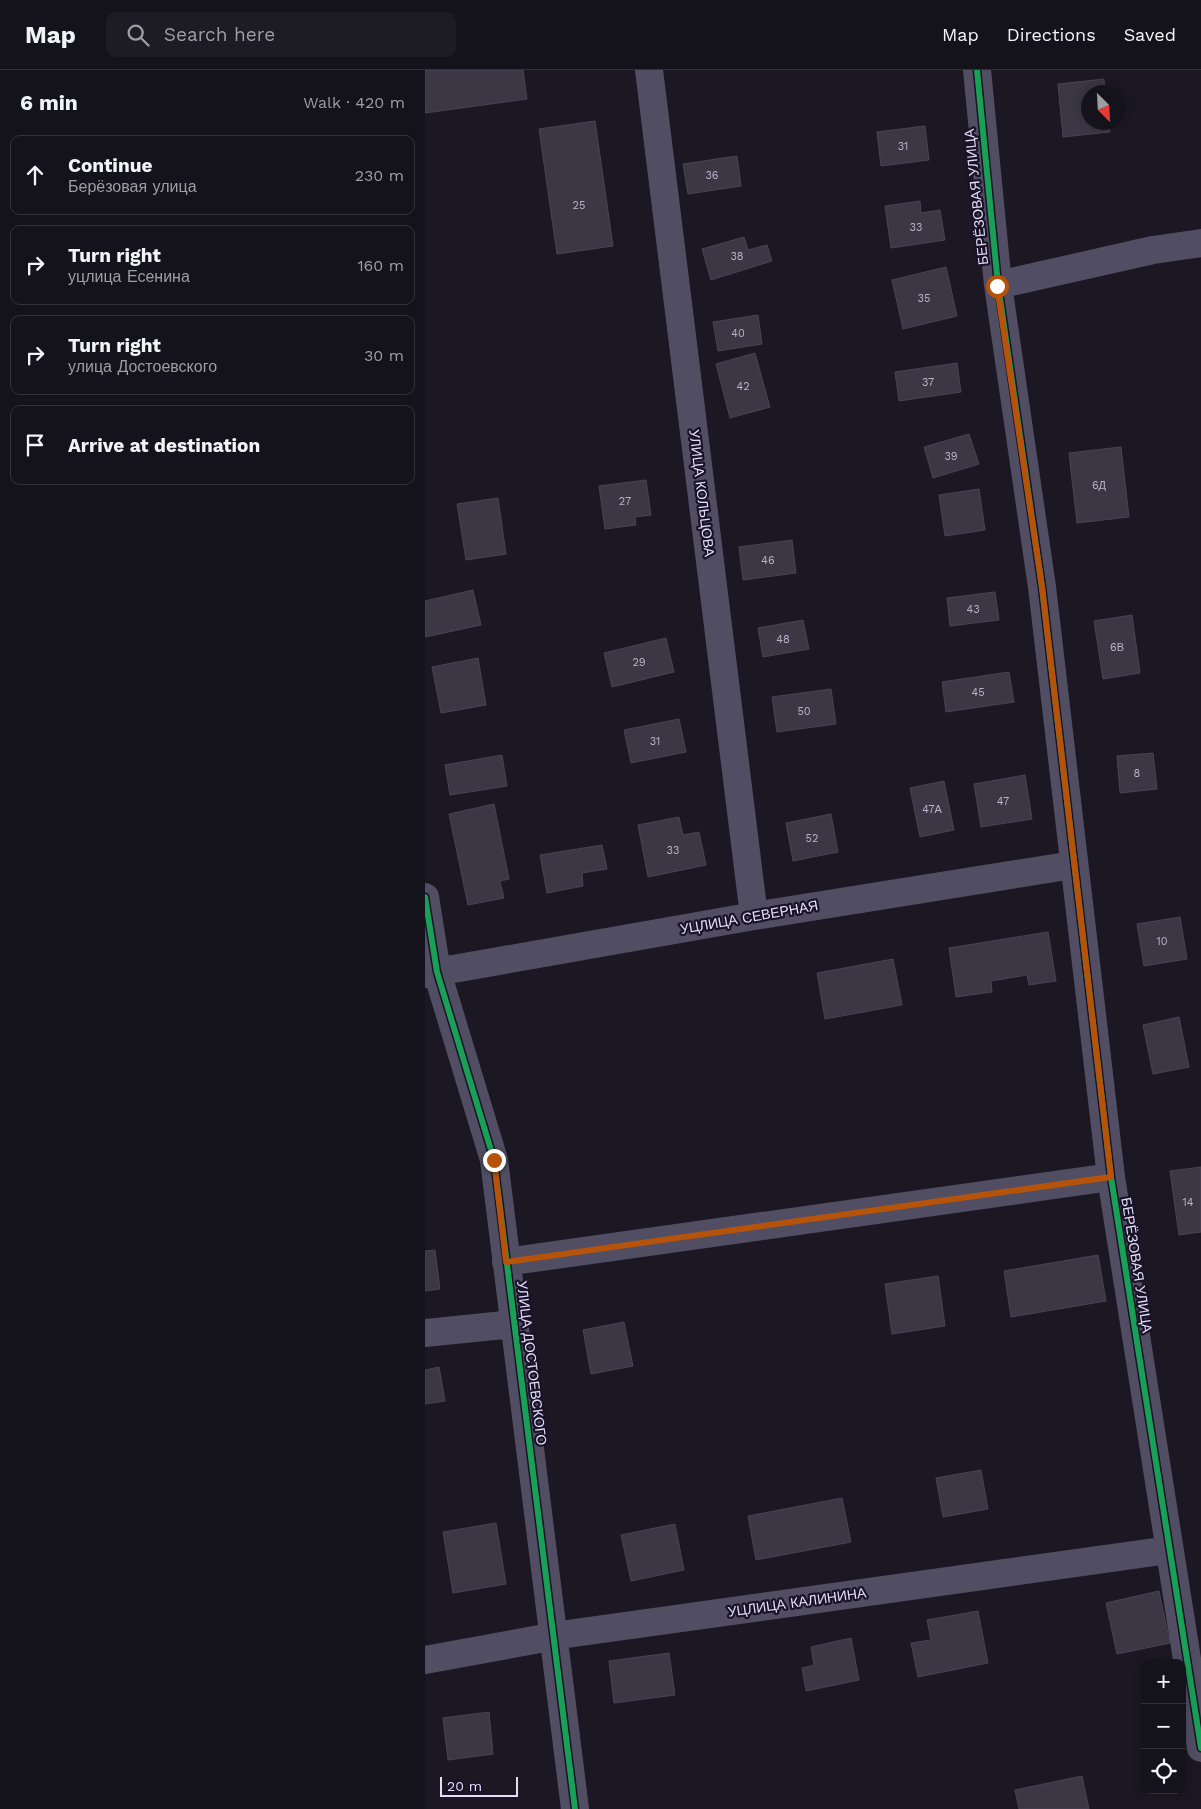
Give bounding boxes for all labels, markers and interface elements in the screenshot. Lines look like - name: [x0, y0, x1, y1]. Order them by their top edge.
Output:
- search box: [106, 12, 456, 57]
- text: Map: [25, 21, 76, 49]
- icon: search: [124, 21, 152, 49]
- text: Search here: [164, 23, 275, 46]
- text: Map: [942, 24, 979, 45]
- text: Directions: [1007, 24, 1096, 45]
- text: Saved: [1124, 24, 1176, 45]
- north arrow: [1081, 85, 1126, 130]
- text: 6 min: [20, 90, 78, 115]
- text: Walk · 420 m: [303, 93, 405, 112]
- street label: БЕРЁЗОВАЯ УЛИЦА: [961, 127, 991, 266]
- house number: 31: [898, 140, 908, 153]
- text: Continue: [68, 154, 152, 177]
- icon: ahead: [21, 161, 49, 189]
- text: 230 m: [355, 166, 404, 185]
- house number: 36: [705, 169, 719, 182]
- text: Берёзовая улица: [68, 177, 197, 196]
- house number: 25: [573, 199, 585, 212]
- house number: 33: [910, 221, 922, 234]
- text: Turn right: [68, 244, 161, 267]
- house number: 38: [730, 250, 744, 263]
- icon: right: [21, 251, 49, 279]
- text: 160 m: [357, 256, 404, 275]
- text: уцлица Есенина: [68, 267, 190, 286]
- route start: [986, 275, 1009, 298]
- house number: 35: [918, 292, 930, 305]
- house number: 40: [731, 327, 745, 340]
- text: Turn right: [68, 334, 161, 357]
- icon: right: [21, 341, 49, 369]
- text: 30 m: [364, 346, 404, 365]
- text: улица Достоевского: [68, 357, 217, 376]
- house number: 37: [922, 376, 934, 389]
- house number: 42: [736, 380, 750, 393]
- street label: УЛИЦА КОЛЬЦОВА: [686, 428, 718, 558]
- icon: arrive: [21, 431, 49, 459]
- text: Arrive at destination: [68, 434, 260, 457]
- house number: 39: [944, 450, 958, 463]
- house number: 6Д: [1092, 479, 1107, 492]
- house number: 27: [619, 495, 631, 508]
- house number: 46: [761, 554, 775, 567]
- house number: 43: [966, 603, 980, 616]
- house number: 48: [776, 633, 790, 646]
- house number: 6В: [1110, 641, 1124, 654]
- house number: 29: [632, 656, 646, 669]
- house number: 45: [971, 686, 985, 699]
- house number: 50: [797, 705, 811, 718]
- house number: 31: [650, 735, 660, 748]
- house number: 8: [1134, 767, 1141, 780]
- house number: 47: [997, 795, 1009, 808]
- house number: 47А: [922, 803, 942, 816]
- house number: 52: [806, 832, 818, 845]
- house number: 33: [667, 844, 679, 857]
- street label: УЦЛИЦА СЕВЕРНАЯ: [679, 897, 819, 937]
- house number: 10: [1156, 935, 1168, 948]
- route end: [483, 1149, 506, 1172]
- street label: БЕРЁЗОВАЯ УЛИЦА: [1118, 1196, 1156, 1334]
- house number: 14: [1182, 1196, 1194, 1209]
- street label: УЛИЦА ДОСТОЕВСКОГО: [514, 1280, 550, 1446]
- street label: УЦЛИЦА КАЛИНИНА: [727, 1584, 868, 1620]
- map controls: [1141, 1659, 1186, 1794]
- button: +: [1141, 1659, 1186, 1704]
- button: −: [1141, 1704, 1186, 1749]
- button: locate: [1141, 1749, 1186, 1794]
- scale bar: [440, 1774, 517, 1797]
- text: 20 m: [447, 1778, 482, 1794]

